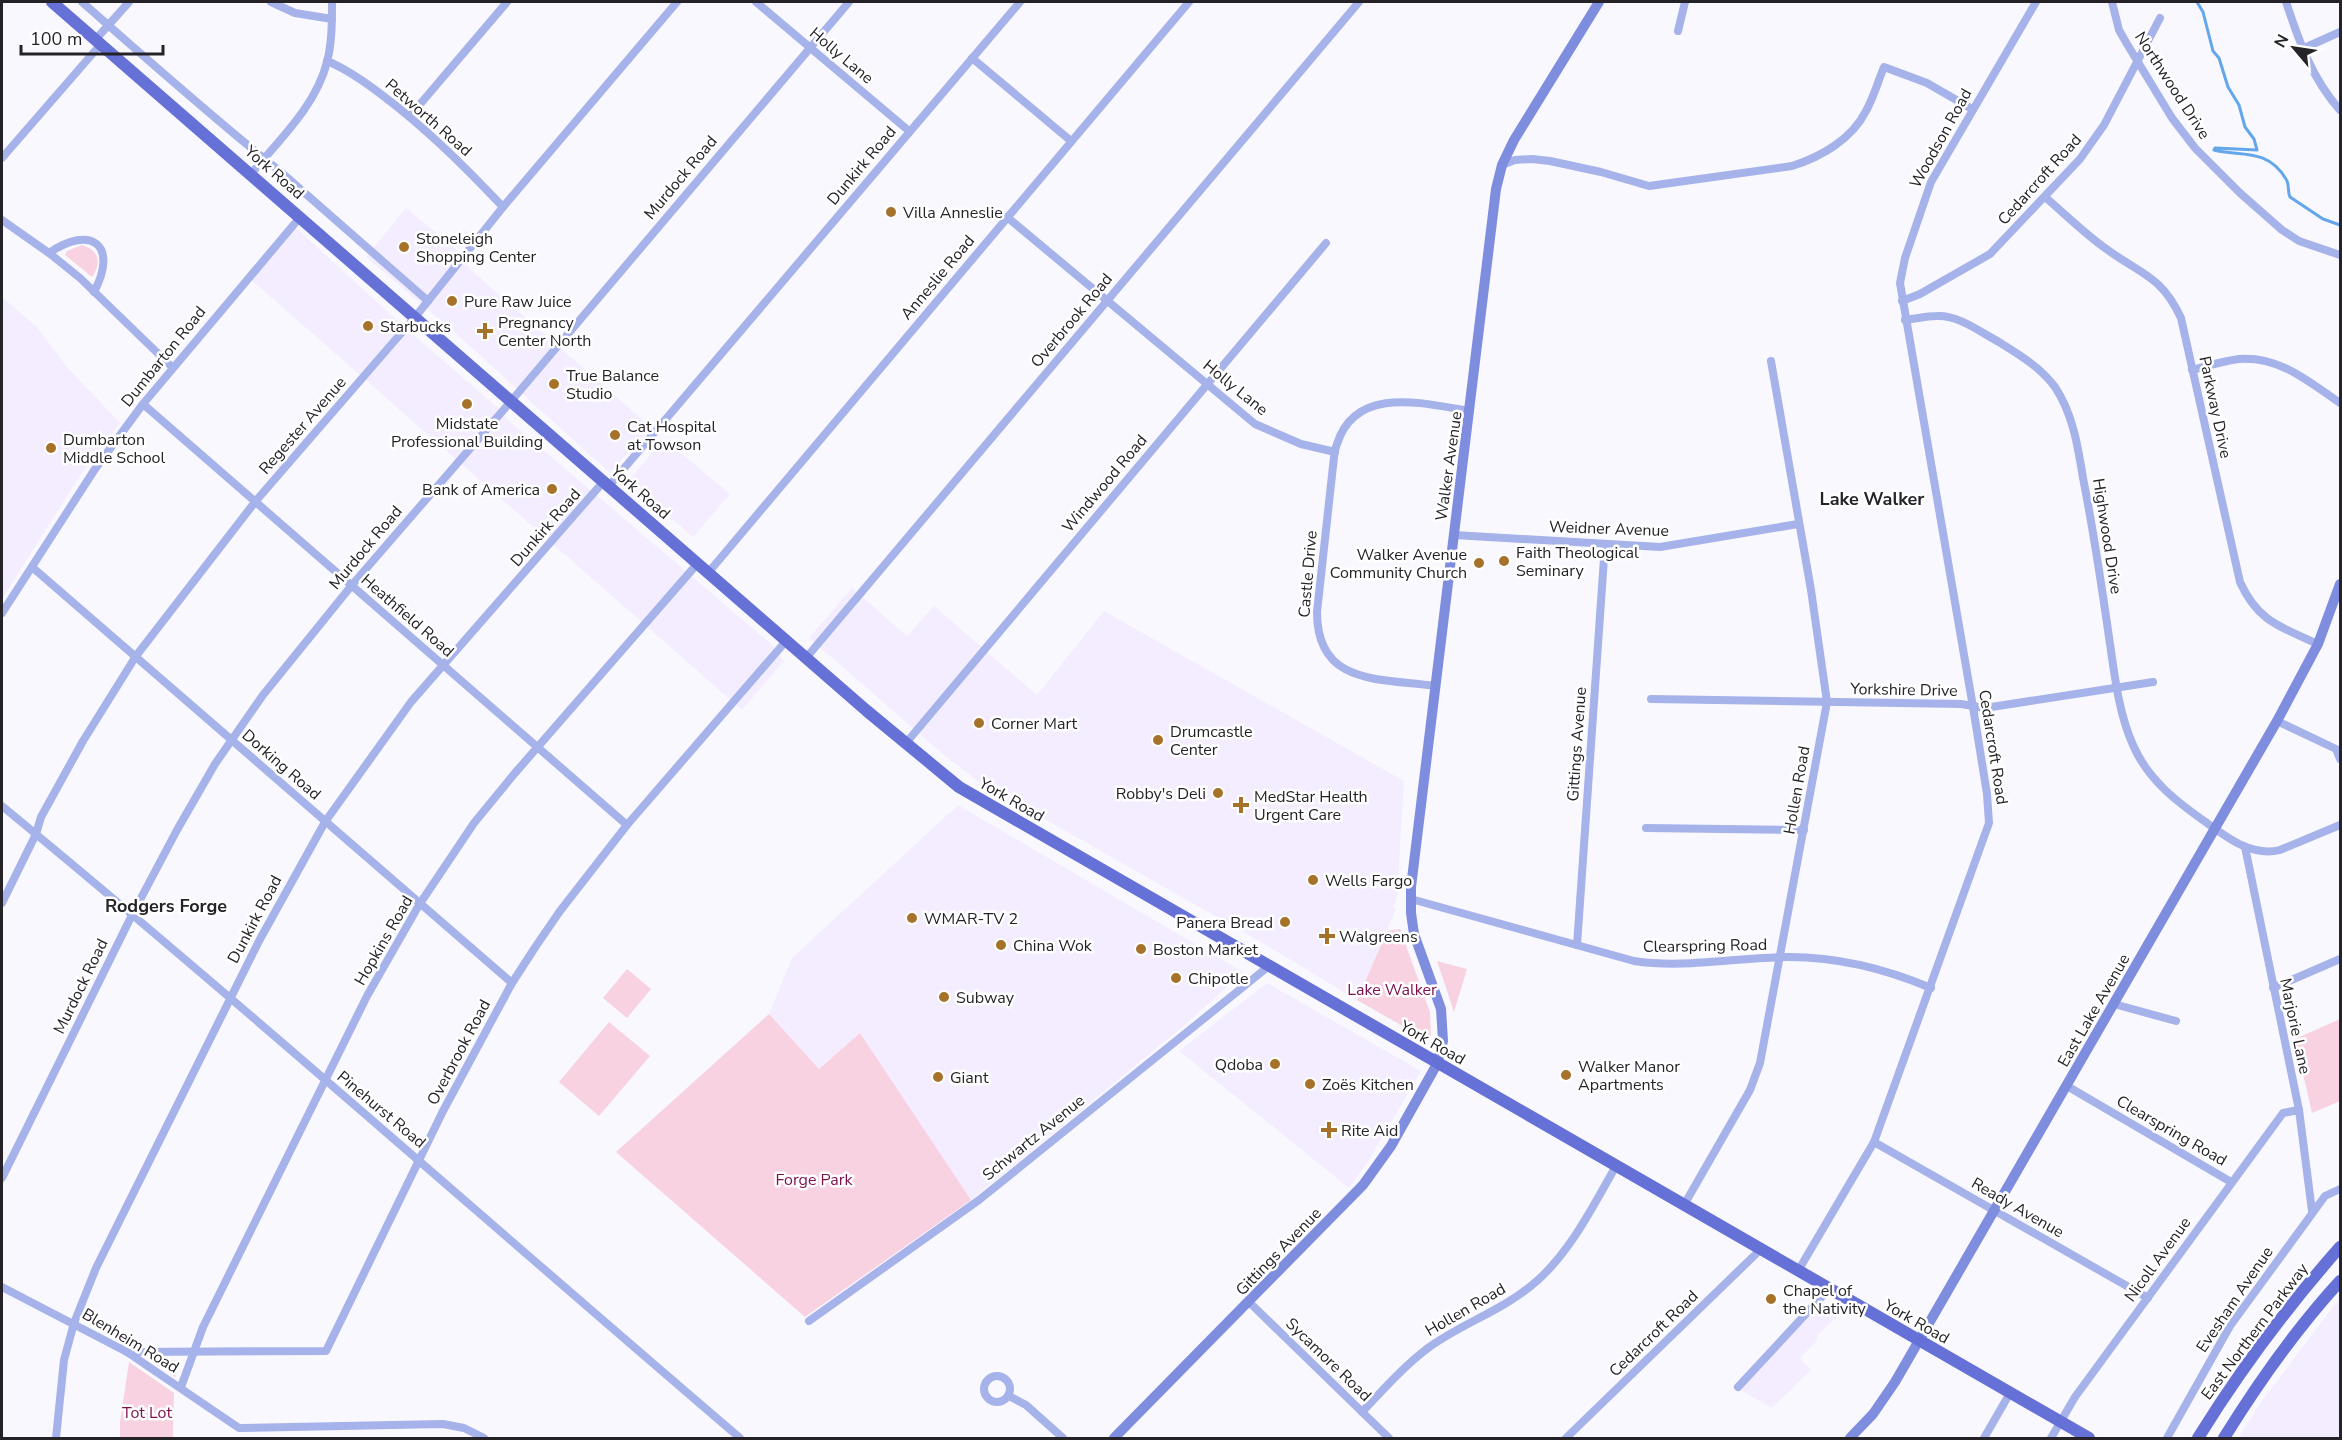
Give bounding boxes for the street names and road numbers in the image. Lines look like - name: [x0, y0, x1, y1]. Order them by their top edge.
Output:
- street label: Holly Lane: [805, 22, 878, 89]
- street label: Northwood Drive: [2129, 28, 2215, 144]
- street label: Petworth Road: [380, 74, 476, 162]
- street label: Woodson Road: [1904, 85, 1977, 192]
- street label: Dunkirk Road: [822, 122, 901, 210]
- street label: Cedarcroft Road: [1993, 129, 2087, 230]
- street label: Murdock Road: [639, 131, 722, 224]
- street label: York Road: [239, 140, 309, 205]
- street label: Anneslie Road: [896, 231, 980, 325]
- street label: Overbrook Road: [1026, 269, 1118, 372]
- street label: Dumbarton Road: [116, 302, 211, 411]
- street label: Parkway Drive: [2193, 354, 2237, 460]
- street label: Holly Lane: [1198, 355, 1272, 421]
- street label: Regester Avenue: [254, 372, 351, 479]
- street label: Walker Avenue: [1430, 410, 1468, 522]
- street label: Windwood Road: [1057, 430, 1152, 537]
- street label: York Road: [605, 460, 675, 525]
- street label: Highwood Drive: [2087, 477, 2127, 596]
- street label: Dunkirk Road: [506, 484, 586, 571]
- street label: Murdock Road: [324, 501, 407, 594]
- street label: Weidner Avenue: [1549, 516, 1669, 542]
- street label: Castle Drive: [1293, 530, 1323, 619]
- street label: Heathfield Road: [356, 569, 459, 662]
- street label: Yorkshire Drive: [1849, 678, 1958, 702]
- street label: Gittings Avenue: [1562, 686, 1592, 802]
- street label: Cedarcroft Road: [1973, 688, 2013, 806]
- street label: Dorking Road: [237, 724, 326, 805]
- street label: Hollen Road: [1778, 744, 1816, 836]
- street label: York Road: [974, 772, 1048, 827]
- street label: Dunkirk Road: [222, 872, 287, 967]
- street label: Hopkins Road: [349, 892, 418, 989]
- street label: Clearspring Road: [1643, 934, 1767, 958]
- street label: Murdock Road: [48, 935, 113, 1038]
- street label: East Lake Avenue: [2053, 950, 2135, 1071]
- street label: Marjorie Lane: [2274, 976, 2316, 1076]
- street label: Overbrook Road: [422, 996, 496, 1109]
- street label: York Road: [1395, 1015, 1469, 1070]
- street label: Pinehurst Road: [332, 1066, 430, 1153]
- street label: Schwartz Avenue: [978, 1090, 1089, 1186]
- street label: Clearspring Road: [2112, 1090, 2231, 1171]
- street label: Ready Avenue: [1967, 1172, 2068, 1243]
- street label: Gittings Avenue: [1231, 1203, 1326, 1301]
- street label: Nicoll Avenue: [2120, 1213, 2196, 1306]
- street label: Evesham Avenue: [2191, 1242, 2278, 1357]
- street label: East Northern Parkway: [2196, 1258, 2314, 1404]
- street label: Hollen Road: [1421, 1278, 1510, 1342]
- street label: Cedarcroft Road: [1604, 1286, 1703, 1382]
- street label: York Road: [1879, 1294, 1953, 1349]
- street label: Blenheim Road: [78, 1303, 183, 1378]
- street label: Sycamore Road: [1280, 1313, 1376, 1406]

